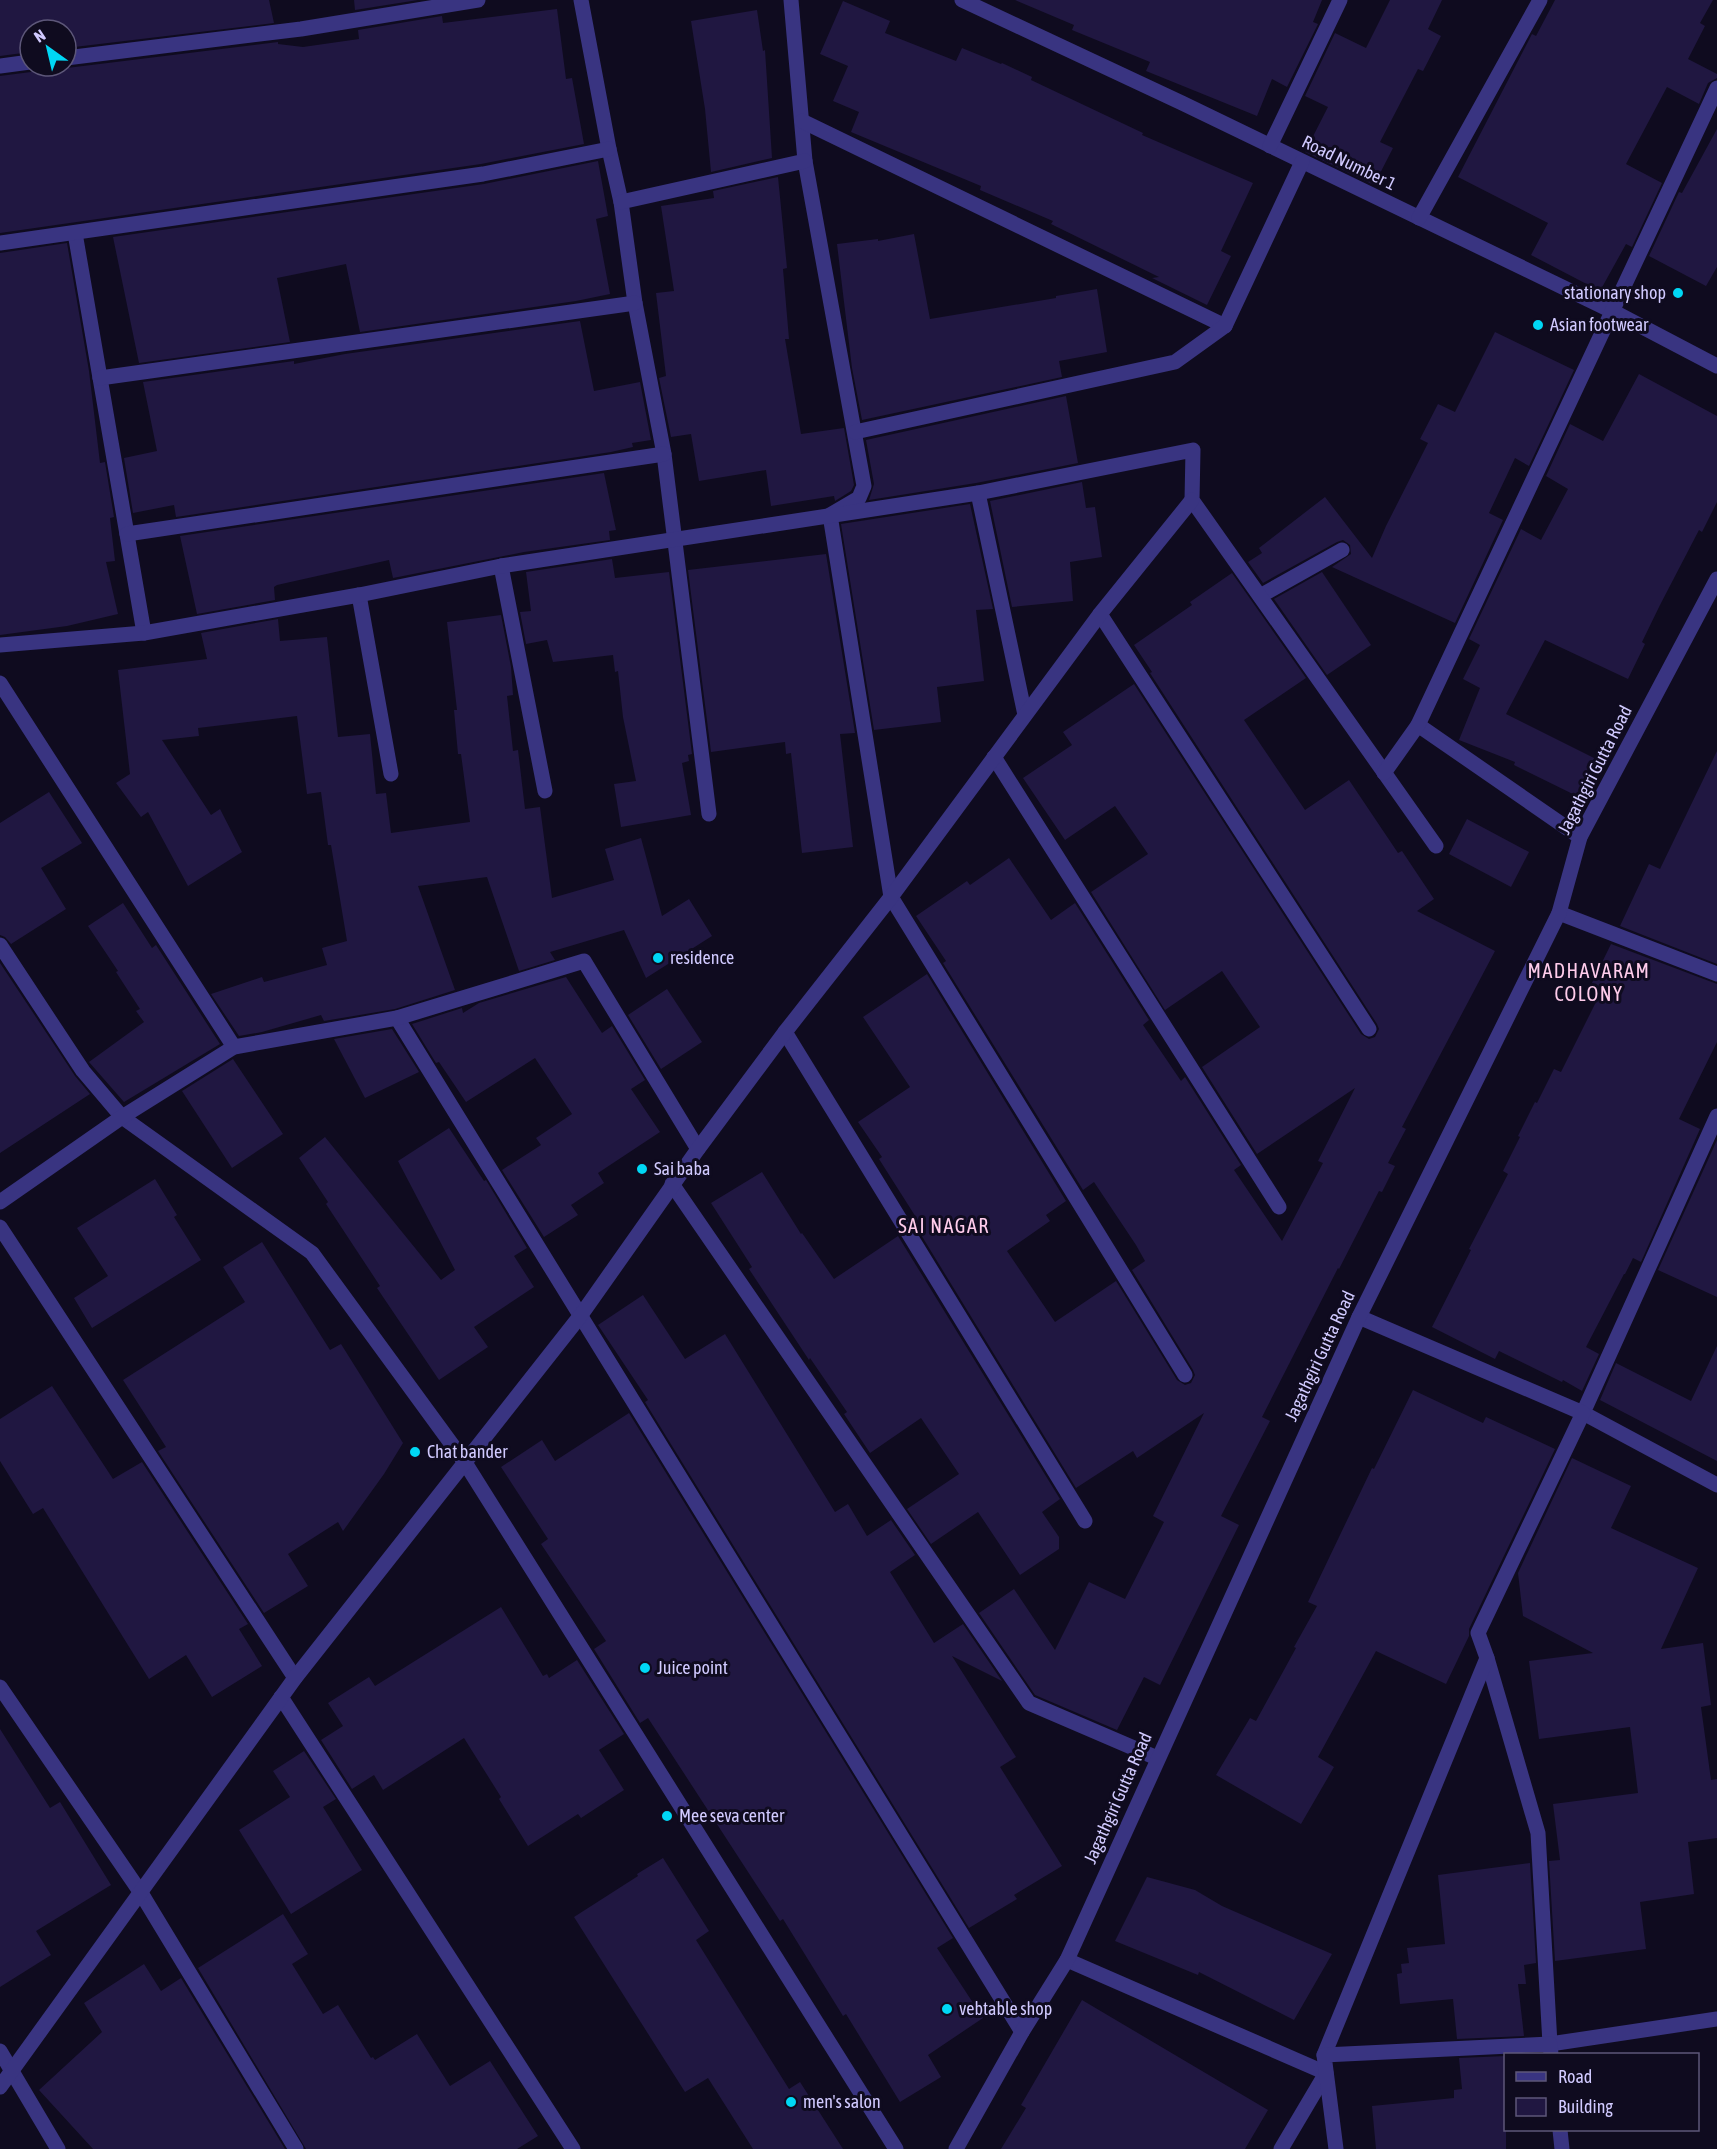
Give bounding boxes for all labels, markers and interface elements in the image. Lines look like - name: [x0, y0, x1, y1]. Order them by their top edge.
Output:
- north arrow: [18, 18, 78, 78]
- text: N: [31, 25, 49, 46]
- street label: Road Number 1: [1299, 131, 1400, 194]
- place label: stationary shop: [1564, 282, 1666, 303]
- marker: stationary shop: [1671, 286, 1685, 300]
- place label: Asian footwear: [1550, 314, 1649, 335]
- marker: Asian footwear: [1531, 318, 1545, 332]
- street label: Jagathgiri Gutta Road: [1553, 702, 1636, 838]
- place label: residence: [670, 947, 734, 968]
- marker: residence: [651, 951, 665, 965]
- district label: MADHAVARAM COLONY: [1528, 959, 1650, 1005]
- place label: Sai baba: [654, 1158, 710, 1179]
- marker: Sai baba: [635, 1162, 649, 1176]
- district label: SAI NAGAR: [898, 1214, 990, 1237]
- street label: Jagathgiri Gutta Road: [1280, 1287, 1359, 1424]
- place label: Chat bander: [427, 1441, 508, 1462]
- marker: Chat bander: [408, 1445, 422, 1459]
- place label: Juice point: [657, 1657, 728, 1678]
- marker: Juice point: [638, 1661, 652, 1675]
- street label: Jagathgiri Gutta Road: [1079, 1729, 1156, 1867]
- place label: Mee seva center: [679, 1805, 785, 1826]
- marker: Mee seva center: [660, 1809, 674, 1823]
- place label: vebtable shop: [959, 1998, 1052, 2019]
- marker: vebtable shop: [940, 2002, 954, 2016]
- legend: [1504, 2053, 1699, 2131]
- text: Road: [1558, 2066, 1592, 2087]
- place label: men's salon: [803, 2091, 881, 2112]
- marker: men's salon: [784, 2095, 798, 2109]
- text: Building: [1558, 2096, 1613, 2117]

